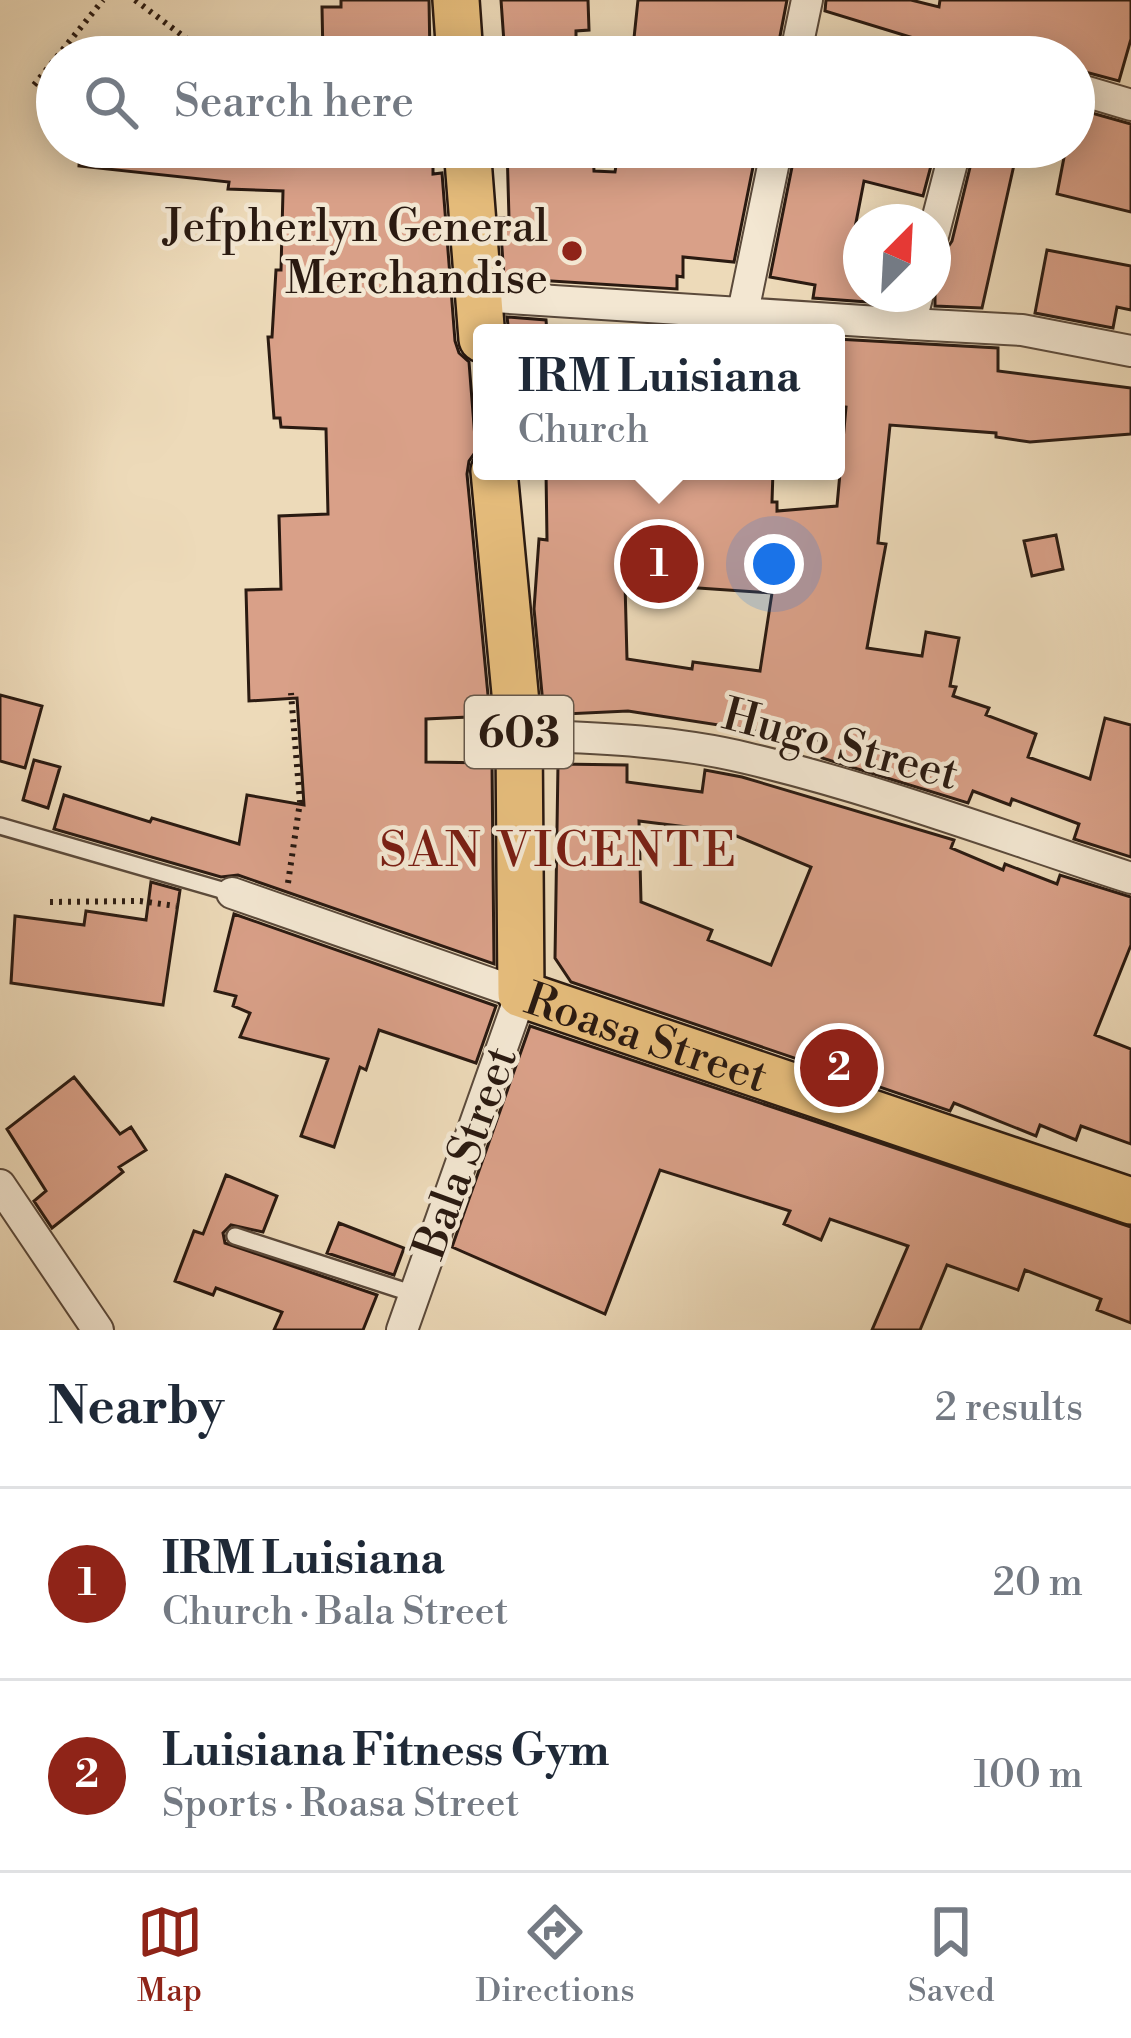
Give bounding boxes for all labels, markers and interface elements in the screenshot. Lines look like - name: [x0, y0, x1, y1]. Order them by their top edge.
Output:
- search box: [36, 36, 1095, 168]
- icon: search: [78, 69, 144, 135]
- text: Search here: [174, 74, 414, 131]
- place label: Jefpherlyn General Merchandise: [161, 199, 548, 308]
- north arrow: [843, 204, 951, 312]
- marker: Jefpherlyn General Merchandise: [559, 238, 585, 264]
- popup: [473, 324, 845, 480]
- text: IRM Luisiana: [518, 349, 800, 406]
- text: Church: [518, 406, 649, 455]
- pin: 1: [620, 519, 698, 609]
- your location: [744, 534, 804, 594]
- street label: Hugo Street: [716, 687, 965, 804]
- road number: 603: [465, 696, 573, 768]
- district label: SAN VICENTE: [379, 822, 739, 882]
- street label: Roasa Street: [517, 971, 775, 1107]
- pin: 2: [800, 1023, 878, 1113]
- street label: Bala Street: [401, 1039, 531, 1268]
- text: Nearby: [48, 1376, 224, 1440]
- text: 2 results: [935, 1384, 1083, 1433]
- text: IRM Luisiana: [162, 1531, 445, 1588]
- text: 1: [78, 1559, 96, 1608]
- text: 20 m: [993, 1559, 1083, 1608]
- text: Church · Bala Street: [162, 1588, 508, 1637]
- text: Luisiana Fitness Gym: [162, 1723, 610, 1780]
- text: 2: [75, 1751, 99, 1800]
- text: 100 m: [974, 1751, 1083, 1800]
- text: Sports · Roasa Street: [162, 1780, 519, 1829]
- tab: Map: [137, 1899, 203, 2012]
- tab: Directions: [476, 1899, 635, 2012]
- tab: Saved: [908, 1899, 994, 2012]

